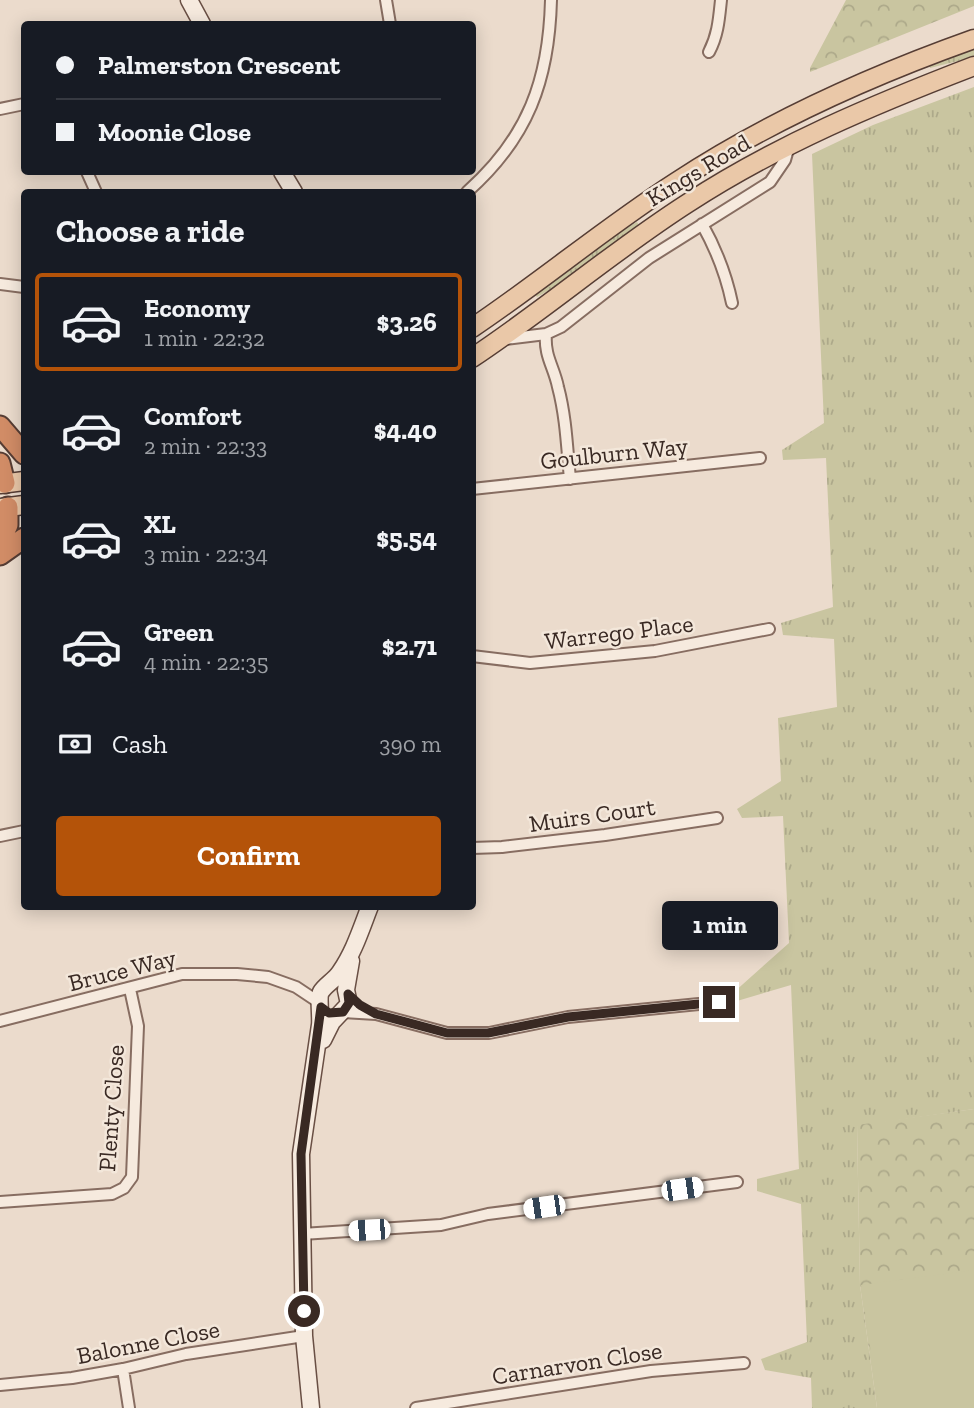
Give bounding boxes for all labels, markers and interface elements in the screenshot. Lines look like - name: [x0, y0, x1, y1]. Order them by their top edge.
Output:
- text: Palmerston Crescent: [98, 49, 340, 81]
- text: Moonie Close: [98, 116, 251, 148]
- street label: Kings Road: [641, 128, 755, 212]
- text: Choose a ride: [56, 212, 244, 250]
- icon: car: [60, 291, 123, 354]
- text: Economy: [144, 292, 250, 324]
- text: $3.26: [377, 306, 437, 338]
- text: 1 min · 22:32: [144, 324, 265, 352]
- icon: car: [60, 399, 123, 462]
- text: Comfort: [144, 400, 241, 432]
- text: $4.40: [374, 414, 437, 446]
- street label: Goulburn Way: [539, 431, 690, 475]
- text: 2 min · 22:33: [144, 432, 267, 460]
- icon: car: [60, 507, 123, 570]
- text: XL: [144, 508, 176, 540]
- text: $5.54: [376, 522, 437, 554]
- text: 3 min · 22:34: [144, 540, 268, 568]
- street label: Warrego Place: [543, 609, 695, 655]
- icon: car: [60, 615, 123, 678]
- text: Green: [144, 616, 214, 648]
- text: $2.71: [382, 630, 437, 662]
- text: 4 min · 22:35: [144, 648, 268, 676]
- icon: cash: [56, 725, 94, 763]
- text: Cash: [112, 728, 167, 760]
- text: 390 m: [379, 730, 441, 758]
- street label: Muirs Court: [527, 792, 657, 838]
- button: Confirm: [56, 816, 441, 896]
- callout: 1 min: [661, 900, 777, 950]
- text: 1 min: [693, 911, 747, 939]
- street label: Bruce Way: [65, 942, 179, 997]
- route end: [703, 986, 735, 1018]
- street label: Plenty Close: [92, 1044, 130, 1172]
- car: [660, 1176, 705, 1202]
- car: [522, 1194, 567, 1220]
- car: [348, 1218, 391, 1242]
- route start: [288, 1295, 320, 1327]
- street label: Balonne Close: [74, 1314, 222, 1370]
- street label: Carnarvon Close: [490, 1335, 664, 1391]

